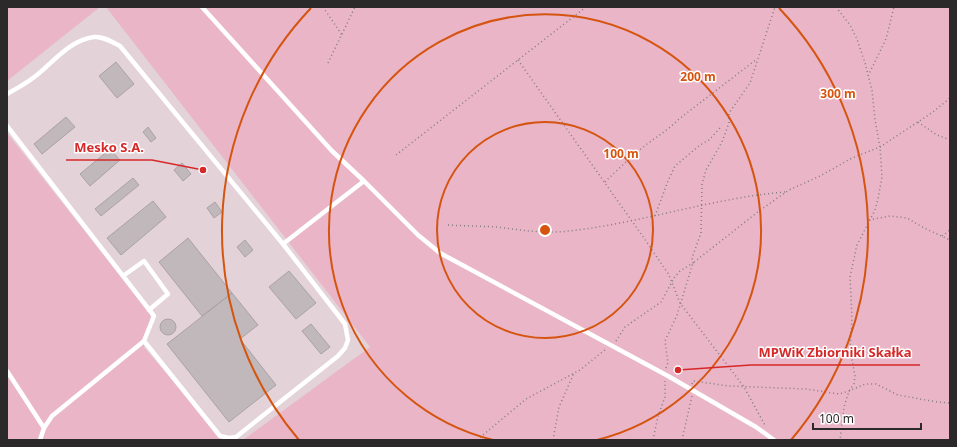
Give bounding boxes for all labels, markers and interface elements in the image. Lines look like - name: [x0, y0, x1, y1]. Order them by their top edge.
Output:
- text: 200 m: [680, 68, 716, 85]
- text: 300 m: [820, 85, 856, 102]
- callout: Mesko S.A.: [66, 135, 152, 160]
- text: Mesko S.A.: [74, 138, 144, 156]
- text: 100 m: [603, 145, 639, 162]
- centre of rings: [538, 223, 552, 237]
- callout: MPWiK Zbiorniki Skałka: [751, 340, 920, 365]
- text: MPWiK Zbiorniki Skałka: [759, 343, 911, 361]
- scale bar: [813, 405, 921, 431]
- text: 100 m: [819, 410, 854, 427]

